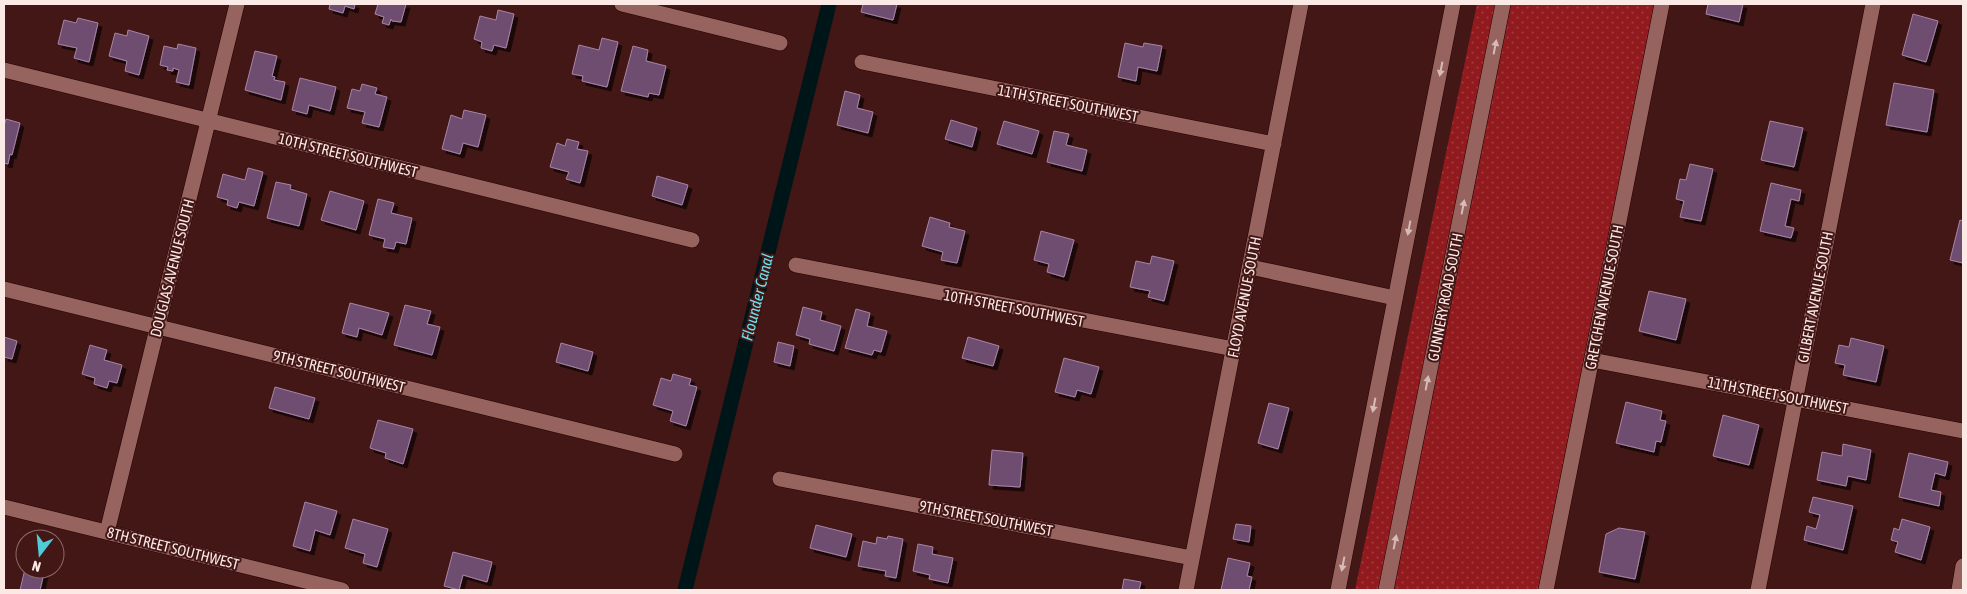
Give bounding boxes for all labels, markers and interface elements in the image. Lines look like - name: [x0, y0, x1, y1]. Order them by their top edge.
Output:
- one-way arrow: [1491, 39, 1499, 55]
- one-way arrow: [1436, 61, 1444, 77]
- street label: 11TH STREET SOUTHWEST: [996, 81, 1140, 125]
- street label: 10TH STREET SOUTHWEST: [277, 130, 420, 181]
- street label: DOUGLAS AVENUE SOUTH: [147, 197, 197, 339]
- one-way arrow: [1459, 198, 1467, 214]
- one-way arrow: [1405, 221, 1413, 236]
- street label: GRETCHEN AVENUE SOUTH: [1582, 223, 1626, 371]
- street label: GILBERT AVENUE SOUTH: [1794, 230, 1836, 364]
- street label: GUNNERY ROAD SOUTH: [1424, 232, 1466, 362]
- street label: FLOYD AVENUE SOUTH: [1224, 235, 1264, 359]
- water label: Flounder Canal: [737, 252, 777, 342]
- street label: 10TH STREET SOUTHWEST: [942, 286, 1086, 330]
- street label: 9TH STREET SOUTHWEST: [271, 346, 407, 396]
- street label: 11TH STREET SOUTHWEST: [1706, 373, 1850, 417]
- one-way arrow: [1424, 375, 1432, 391]
- one-way arrow: [1370, 397, 1378, 413]
- street label: 9TH STREET SOUTHWEST: [918, 497, 1055, 539]
- street label: 8TH STREET SOUTHWEST: [105, 523, 241, 573]
- north arrow: [15, 529, 65, 579]
- one-way arrow: [1392, 534, 1400, 550]
- one-way arrow: [1339, 557, 1347, 572]
- text: N: [30, 558, 43, 575]

